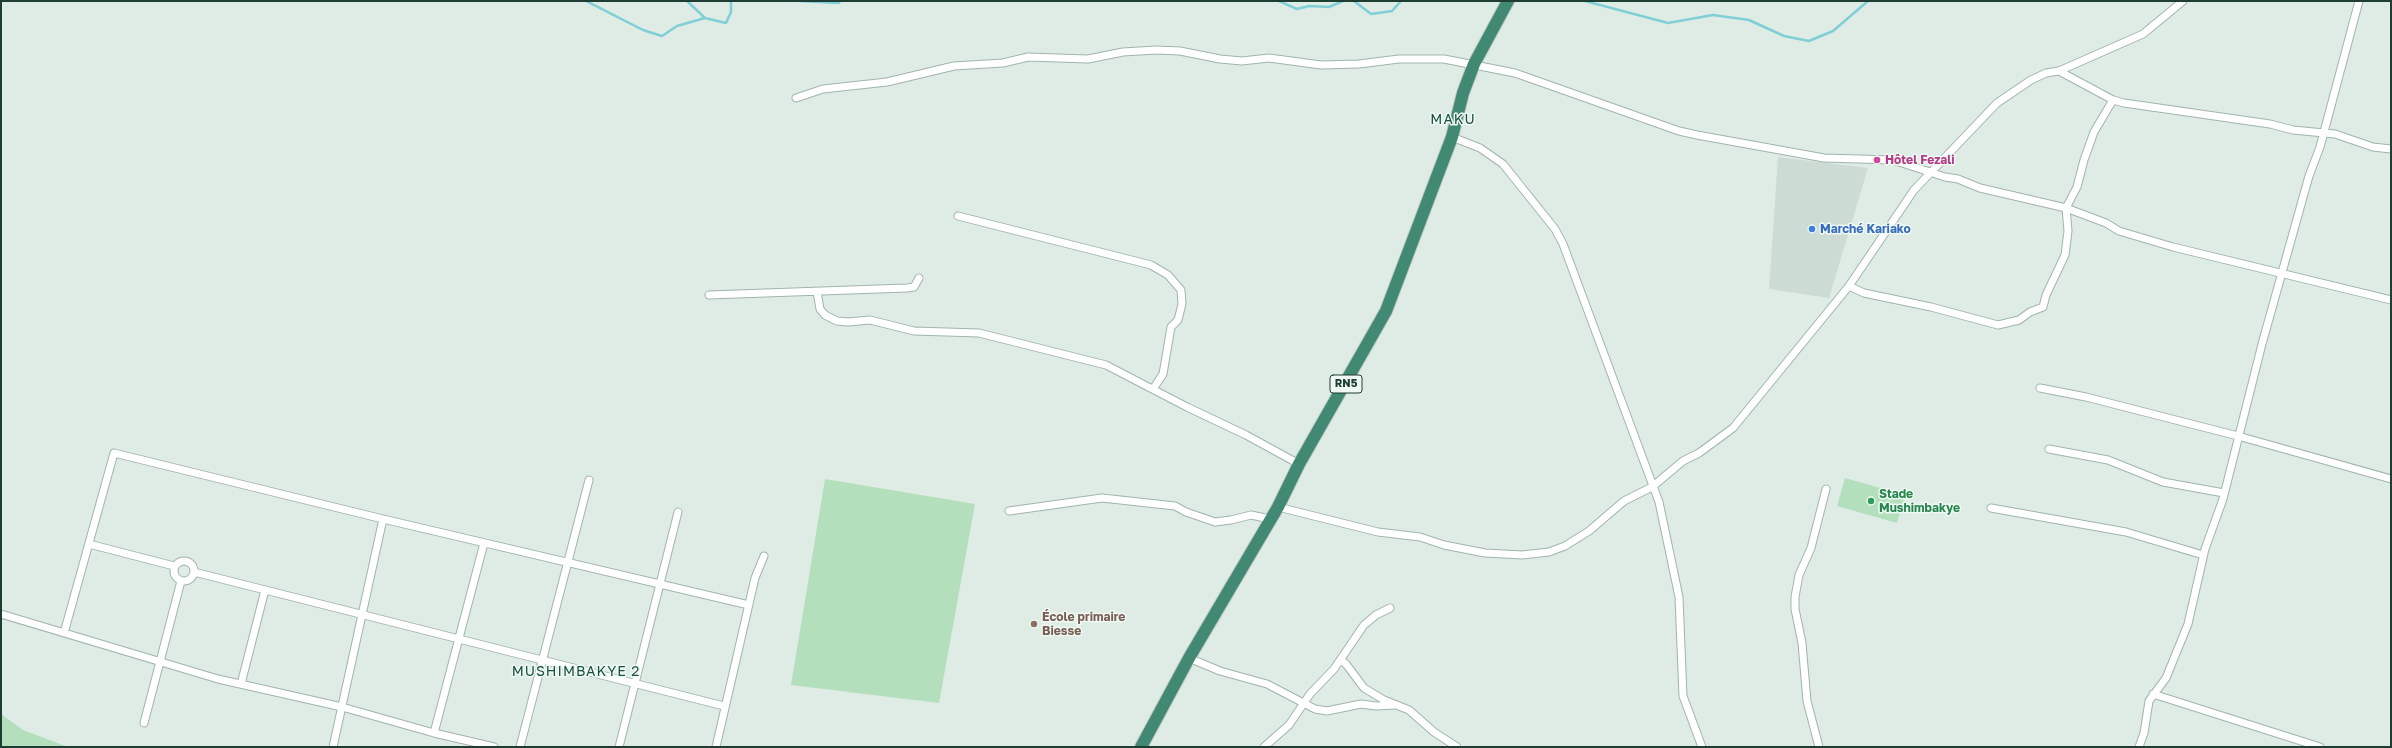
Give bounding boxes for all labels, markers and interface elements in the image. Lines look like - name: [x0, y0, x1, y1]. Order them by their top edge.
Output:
- district label: MAKU: [1430, 112, 1476, 128]
- place label: Hôtel Fezali: [1885, 153, 1955, 167]
- marker: Hôtel Fezali: [1872, 155, 1882, 165]
- place label: Marché Kariako: [1820, 222, 1911, 236]
- marker: Marché Kariako: [1807, 224, 1817, 234]
- road number: RN5: [1330, 375, 1362, 393]
- place label: Stade Mushimbakye: [1879, 487, 1960, 515]
- marker: Stade Mushimbakye: [1866, 496, 1876, 506]
- place label: École primaire Biesse: [1042, 610, 1125, 638]
- marker: École primaire Biesse: [1029, 619, 1039, 629]
- district label: MUSHIMBAKYE 2: [512, 664, 640, 680]

